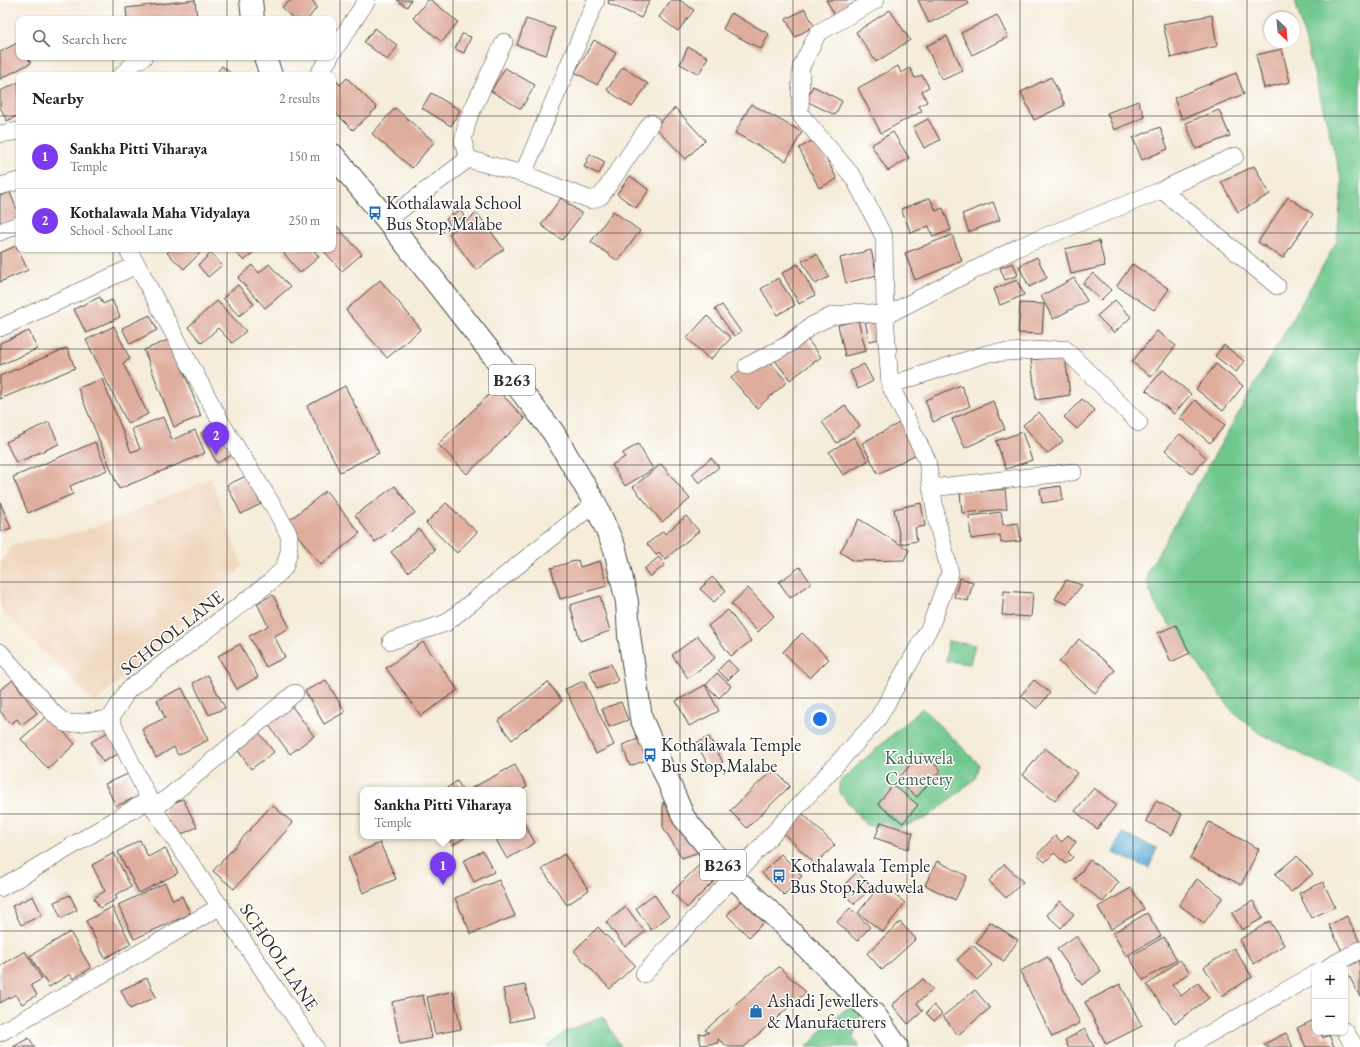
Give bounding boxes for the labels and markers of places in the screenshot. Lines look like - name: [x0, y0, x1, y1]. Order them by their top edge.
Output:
- place label: Kothalawala School Bus Stop,Malabe: [386, 191, 522, 235]
- bus stop icon: Kothalawala School Bus Stop,Malabe: [367, 205, 383, 221]
- pin: 2: [203, 422, 229, 455]
- place label: Kothalawala Temple Bus Stop,Malabe: [661, 733, 801, 777]
- bus stop icon: Kothalawala Temple Bus Stop,Malabe: [642, 747, 658, 763]
- pin: 1: [430, 852, 456, 885]
- place label: Kothalawala Temple Bus Stop,Kaduwela: [790, 854, 930, 898]
- bus stop icon: Kothalawala Temple Bus Stop,Kaduwela: [771, 868, 787, 884]
- place label: Ashadi Jewellers & Manufacturers: [766, 989, 886, 1033]
- shop icon: Ashadi Jewellers & Manufacturers: [748, 1003, 764, 1019]

